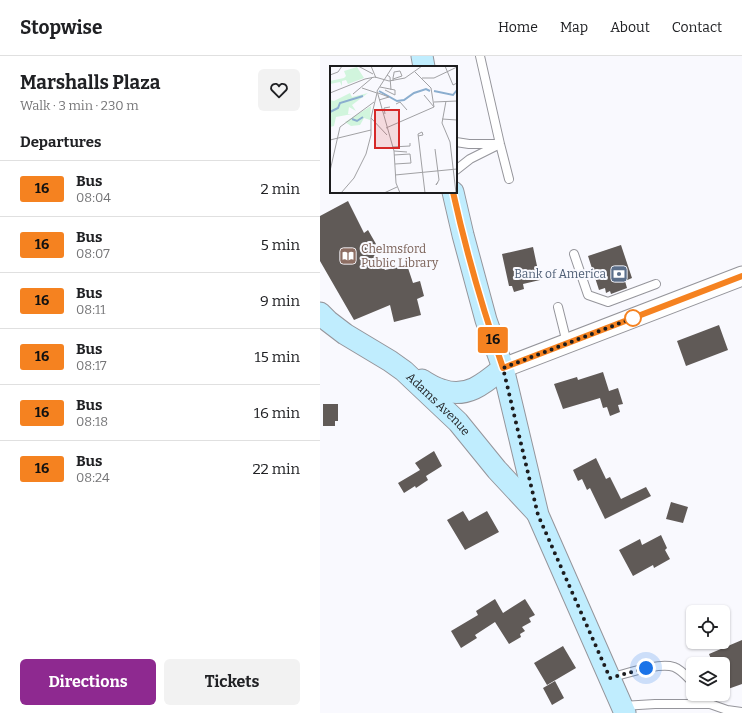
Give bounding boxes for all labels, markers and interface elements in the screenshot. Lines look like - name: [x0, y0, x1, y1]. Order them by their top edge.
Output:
- text: Stopwise: [20, 16, 102, 39]
- text: Home: [498, 19, 538, 36]
- text: Map: [560, 19, 588, 36]
- text: About: [610, 19, 650, 36]
- text: Contact: [672, 19, 722, 36]
- inset map: [330, 66, 457, 193]
- button: heart: [258, 69, 300, 111]
- text: Marshalls Plaza: [20, 71, 160, 94]
- text: Walk · 3 min · 230 m: [20, 98, 139, 113]
- text: Departures: [20, 133, 101, 151]
- text: Bus: [76, 172, 102, 190]
- text: 16: [35, 180, 49, 197]
- text: 2 min: [261, 180, 300, 198]
- text: 08:04: [76, 190, 111, 205]
- text: Bus: [76, 228, 102, 246]
- text: 16: [35, 236, 49, 253]
- text: 5 min: [261, 236, 300, 254]
- place label: Chelmsford Public Library: [361, 242, 439, 270]
- text: 08:07: [76, 246, 110, 261]
- library icon: Chelmsford Public Library: [338, 246, 358, 266]
- bank icon: Bank of America: [609, 264, 629, 284]
- place label: Bank of America: [514, 267, 606, 281]
- text: Bus: [76, 284, 102, 302]
- text: 16: [35, 292, 49, 309]
- text: 9 min: [260, 292, 300, 310]
- text: 08:11: [76, 302, 105, 317]
- unlabelled marker: [624, 309, 642, 327]
- line badge: 16: [475, 327, 511, 353]
- text: 16: [486, 331, 500, 348]
- text: Bus: [76, 340, 102, 358]
- text: 16: [35, 348, 49, 365]
- text: 15 min: [255, 348, 300, 366]
- text: 08:17: [76, 358, 107, 373]
- street label: Adams Avenue: [403, 370, 473, 438]
- text: Bus: [76, 396, 102, 414]
- text: 16: [35, 404, 49, 421]
- text: 16 min: [254, 404, 300, 422]
- text: 08:18: [76, 414, 108, 429]
- text: Bus: [76, 452, 102, 470]
- text: 16: [35, 460, 49, 477]
- text: 22 min: [252, 460, 300, 478]
- text: 08:24: [76, 470, 110, 485]
- map controls: [686, 605, 730, 701]
- button: locate: [686, 605, 730, 649]
- button: layers: [686, 657, 730, 701]
- your location: [636, 658, 656, 678]
- button: Directions: [20, 659, 156, 705]
- button: Tickets: [164, 659, 300, 705]

